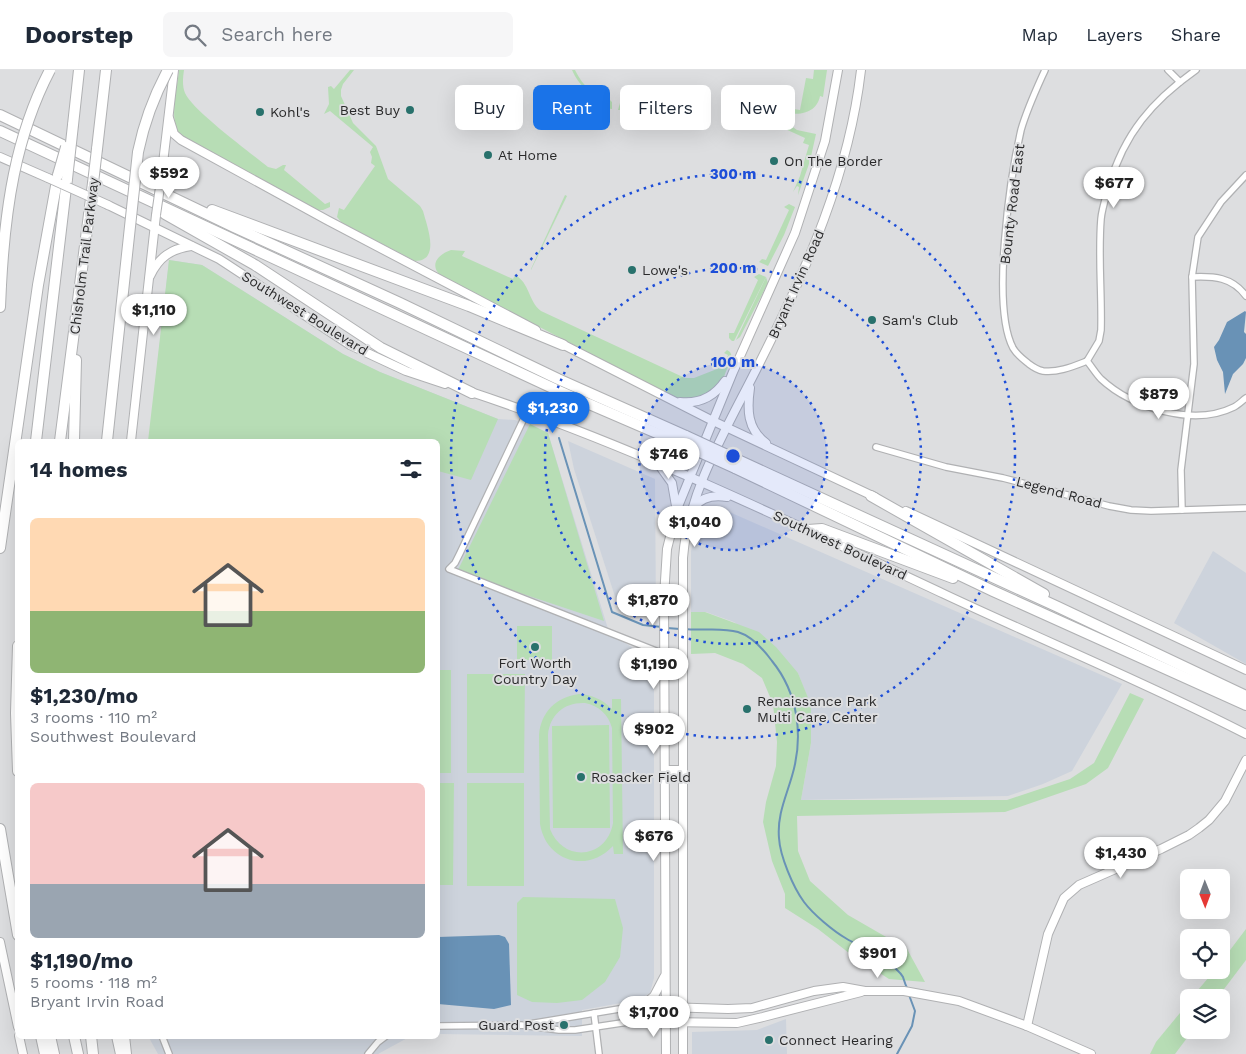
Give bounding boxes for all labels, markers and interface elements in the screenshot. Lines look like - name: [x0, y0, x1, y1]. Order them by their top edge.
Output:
- search box: [163, 12, 513, 57]
- text: Doorstep: [25, 21, 133, 49]
- icon: search: [181, 21, 209, 49]
- text: Search here: [221, 23, 333, 46]
- text: Map: [1021, 24, 1058, 45]
- text: Layers: [1086, 24, 1143, 45]
- text: Share: [1171, 24, 1221, 45]
- chip: Buy: [455, 85, 523, 130]
- chip: Rent: [533, 85, 610, 130]
- chip: Filters: [620, 85, 711, 130]
- chip: New: [721, 85, 795, 130]
- place label: Best Buy: [340, 102, 401, 118]
- place label: Kohl's: [270, 104, 310, 120]
- marker: Best Buy: [404, 104, 416, 116]
- marker: Kohl's: [254, 106, 266, 118]
- street label: Bounty Road East: [997, 143, 1027, 265]
- place label: At Home: [498, 147, 557, 163]
- marker: At Home: [482, 149, 494, 161]
- place label: On The Border: [784, 153, 883, 169]
- marker: On The Border: [768, 155, 780, 167]
- pin: $592: [139, 156, 199, 199]
- text: $592: [150, 163, 188, 182]
- text: 300 m: [710, 165, 756, 183]
- pin: $677: [1084, 166, 1144, 209]
- text: $677: [1094, 173, 1134, 192]
- street label: Chisholm Trail Parkway: [66, 176, 102, 335]
- street label: Bryant Irvin Road: [765, 227, 827, 341]
- text: 200 m: [710, 259, 756, 277]
- place label: Lowe's: [642, 262, 688, 278]
- marker: Lowe's: [626, 264, 638, 276]
- street label: Southwest Boulevard: [239, 268, 371, 358]
- pin: $1,110: [113, 294, 195, 336]
- text: $1,110: [132, 300, 176, 319]
- place label: Sam's Club: [882, 312, 958, 328]
- marker: Sam's Club: [866, 314, 878, 326]
- text: 100 m: [711, 353, 755, 371]
- pin: $879: [1129, 378, 1189, 420]
- text: $879: [1139, 384, 1179, 403]
- pin: $1,230: [512, 392, 594, 434]
- text: $1,230: [527, 398, 579, 417]
- pin: $746: [639, 438, 699, 480]
- text: $746: [650, 444, 688, 463]
- centre of rings: [724, 447, 742, 465]
- icon: filters: [397, 455, 425, 483]
- text: 14 homes: [30, 457, 127, 482]
- street label: Legend Road: [1014, 473, 1104, 511]
- pin: $1,040: [654, 506, 736, 548]
- street label: Southwest Boulevard: [771, 507, 909, 583]
- text: $1,040: [669, 512, 721, 531]
- icon: home: [183, 550, 273, 640]
- pin: $1,870: [612, 584, 694, 626]
- text: $1,870: [628, 590, 678, 609]
- marker: Fort Worth Country Day: [529, 641, 541, 653]
- pin: $1,190: [613, 648, 695, 690]
- text: $1,190: [630, 654, 678, 673]
- place label: Fort Worth Country Day: [493, 655, 577, 687]
- text: $1,230/mo: [30, 683, 138, 708]
- place label: Renaissance Park Multi Care Center: [757, 693, 878, 725]
- marker: Renaissance Park Multi Care Center: [741, 703, 753, 715]
- text: 3 rooms · 110 m²: [30, 708, 157, 727]
- pin: $902: [624, 712, 684, 755]
- text: $902: [634, 719, 674, 738]
- text: Southwest Boulevard: [30, 727, 196, 746]
- place label: Rosacker Field: [591, 769, 691, 785]
- marker: Rosacker Field: [575, 771, 587, 783]
- icon: home: [183, 815, 273, 905]
- pin: $676: [624, 820, 684, 862]
- text: $676: [635, 826, 673, 845]
- pin: $1,430: [1080, 836, 1162, 879]
- text: $1,430: [1095, 843, 1147, 862]
- north arrow: [1180, 869, 1230, 919]
- map controls: [1180, 869, 1230, 1039]
- button: locate: [1180, 929, 1230, 979]
- pin: $901: [848, 936, 908, 979]
- text: $901: [859, 943, 897, 962]
- text: $1,190/mo: [30, 948, 133, 973]
- text: 5 rooms · 118 m²: [30, 973, 157, 992]
- button: layers: [1180, 989, 1230, 1039]
- text: Bryant Irvin Road: [30, 992, 164, 1011]
- pin: $1,700: [613, 996, 695, 1038]
- text: $1,700: [629, 1002, 679, 1021]
- place label: Guard Post: [478, 1017, 554, 1033]
- marker: Guard Post: [558, 1019, 570, 1031]
- place label: Connect Hearing: [779, 1032, 893, 1048]
- marker: Connect Hearing: [763, 1034, 775, 1046]

